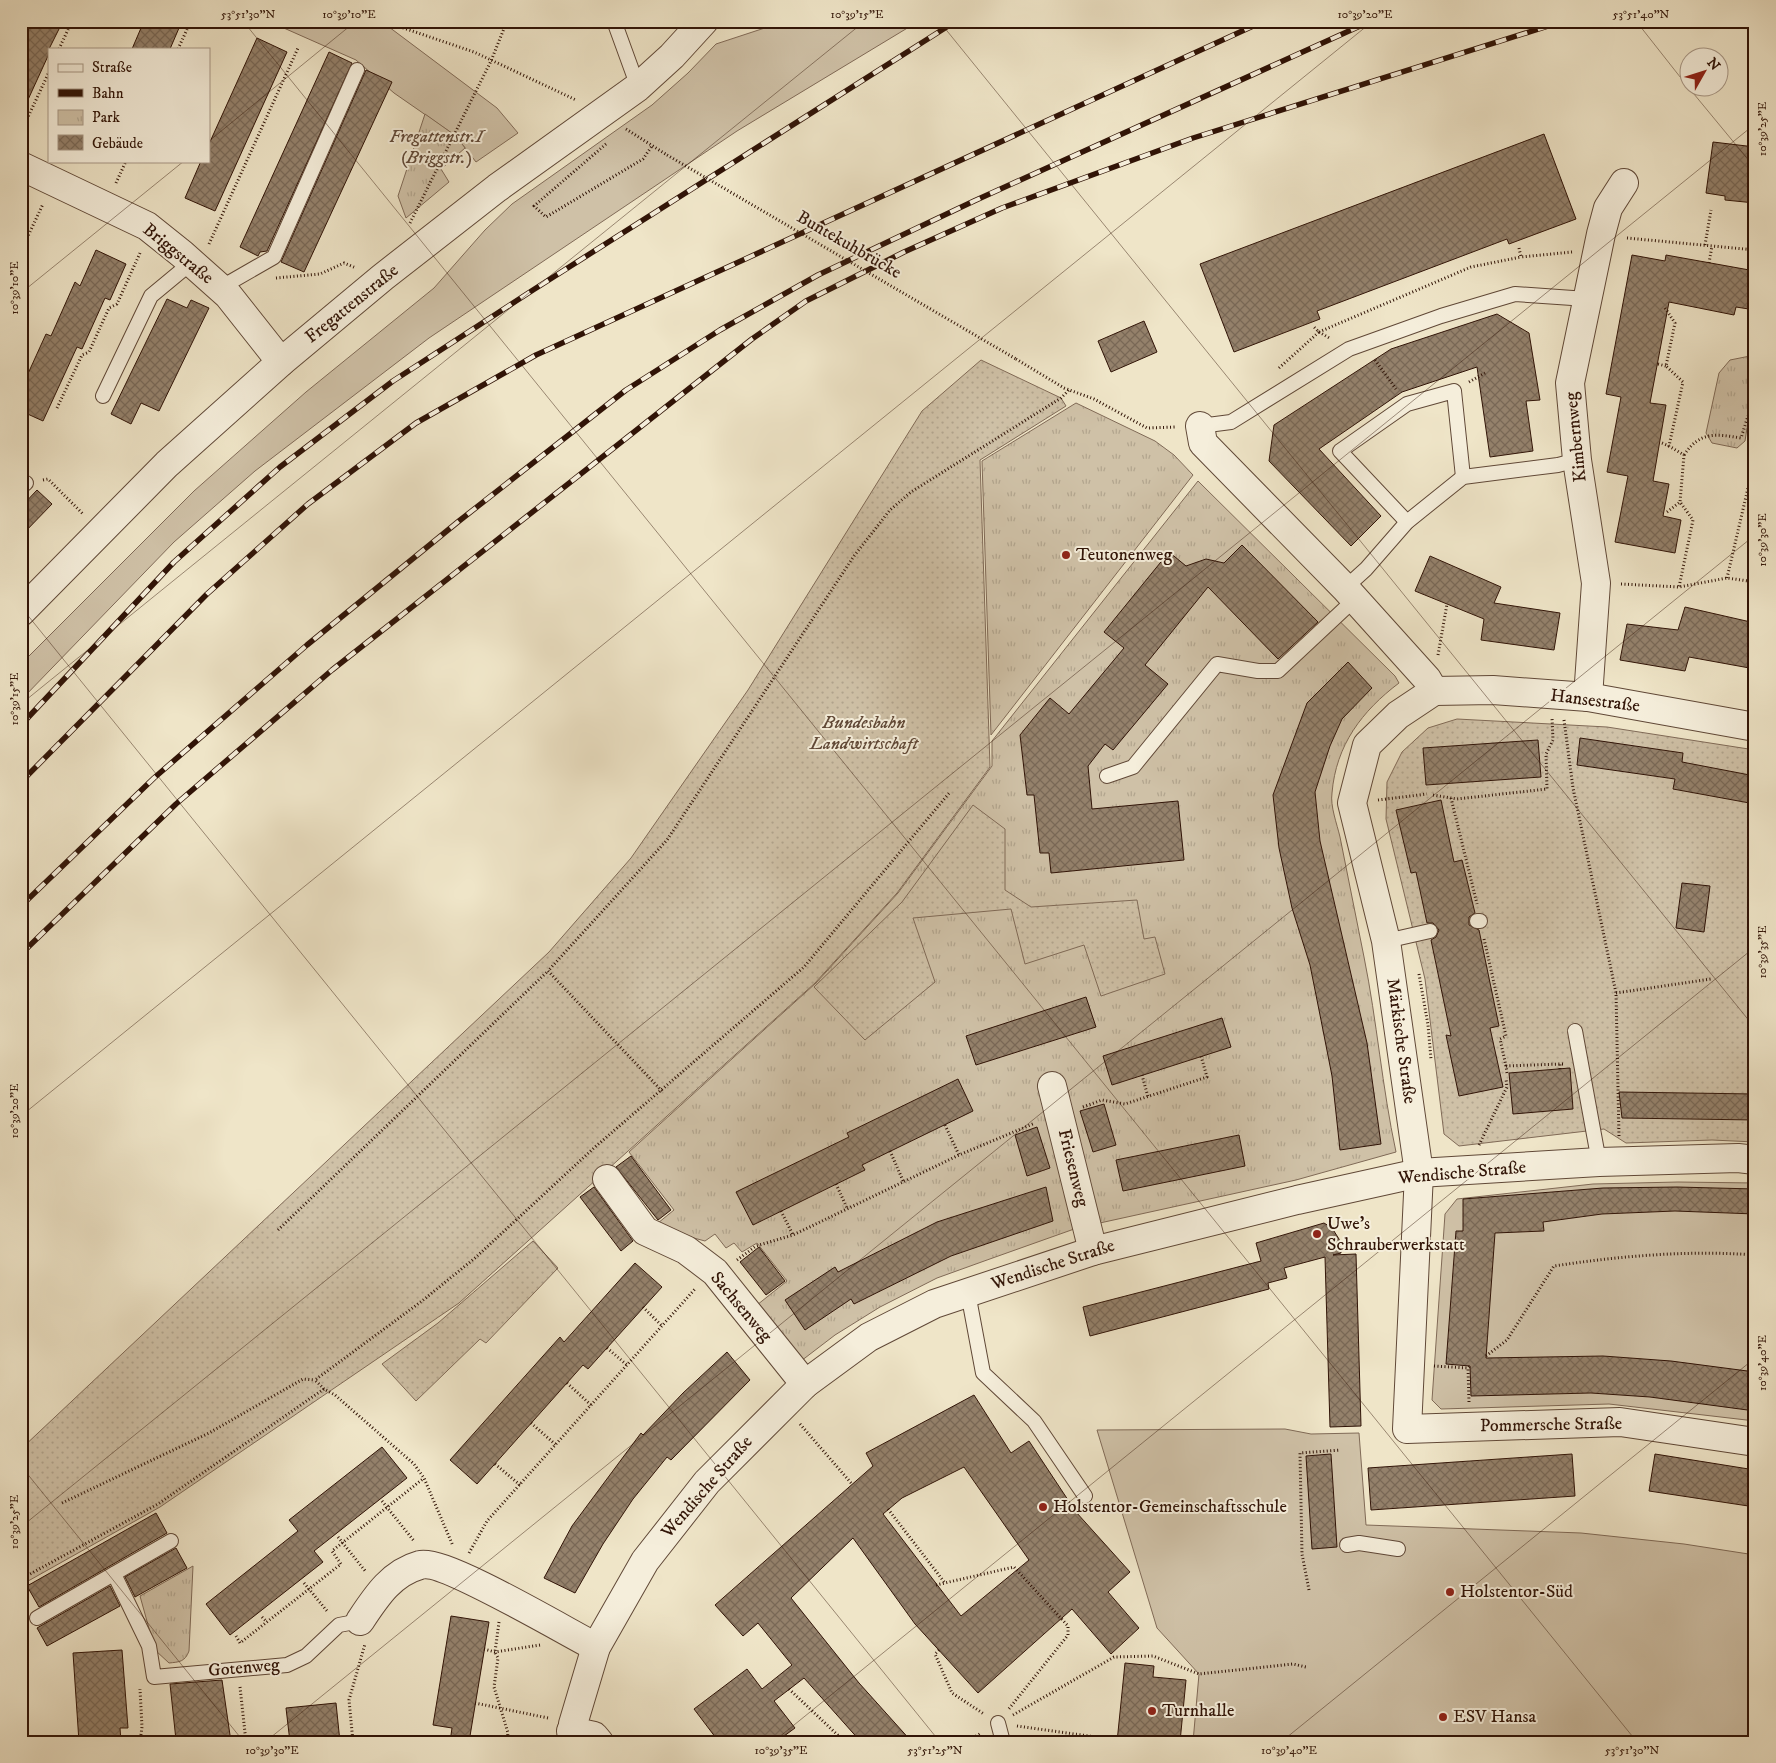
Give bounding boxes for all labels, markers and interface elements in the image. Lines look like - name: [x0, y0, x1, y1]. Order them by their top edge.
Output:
- text: 53°51'30"N: [221, 7, 275, 22]
- text: 10°39'10"E: [322, 7, 376, 22]
- text: 10°39'15"E: [831, 7, 884, 22]
- text: 10°39'20"E: [1337, 7, 1393, 22]
- text: 53°51'40"N: [1613, 7, 1670, 22]
- legend: [48, 48, 210, 162]
- north arrow: [1678, 48, 1728, 98]
- text: N: [1703, 54, 1724, 75]
- text: Straße: [92, 58, 132, 77]
- text: Bahn: [92, 84, 124, 103]
- text: 10°39'25"E: [1755, 101, 1770, 156]
- text: Park: [92, 108, 121, 127]
- park label: Fregattenstr.I (Briggstr.): [389, 126, 486, 169]
- text: Gebäude: [92, 134, 143, 153]
- street label: Buntekuhbrücke: [793, 206, 905, 284]
- street label: Briggstraße: [138, 219, 218, 289]
- street label: Fregattenstraße: [301, 260, 403, 348]
- text: 10°39'10"E: [7, 261, 22, 315]
- street label: Kimbernweg: [1560, 391, 1592, 483]
- text: 10°39'30"E: [1755, 513, 1770, 567]
- place label: Teutonenweg: [1076, 544, 1173, 566]
- marker: Teutonenweg: [1060, 549, 1072, 561]
- text: 10°39'15"E: [7, 672, 22, 725]
- street label: Hansestraße: [1549, 685, 1641, 717]
- park label: Bundesbahn Landwirtschaft: [809, 712, 919, 755]
- text: 10°39'35"E: [1755, 925, 1770, 979]
- street label: Märkische Straße: [1381, 977, 1421, 1105]
- text: 10°39'20"E: [7, 1083, 22, 1139]
- street label: Friesenweg: [1053, 1127, 1093, 1209]
- street label: Wendische Straße: [1396, 1156, 1527, 1190]
- place label: Uwe's Schrauberwerkstatt: [1327, 1213, 1465, 1256]
- marker: Uwe's Schrauberwerkstatt: [1311, 1228, 1323, 1240]
- street label: Wendische Straße: [988, 1235, 1117, 1296]
- street label: Sachsenweg: [705, 1267, 777, 1347]
- text: 10°39'40"E: [1755, 1334, 1770, 1391]
- street label: Pommersche Straße: [1480, 1413, 1622, 1437]
- street label: Wendische Straße: [656, 1431, 757, 1543]
- text: 10°39'25"E: [7, 1494, 22, 1549]
- place label: Holstentor-Gemeinschaftsschule: [1053, 1496, 1287, 1518]
- marker: Holstentor-Gemeinschaftsschule: [1037, 1501, 1049, 1513]
- place label: Holstentor-Süd: [1460, 1581, 1573, 1603]
- marker: Holstentor-Süd: [1444, 1586, 1456, 1598]
- street label: Gotenweg: [207, 1654, 281, 1682]
- place label: Turnhalle: [1162, 1700, 1234, 1722]
- marker: Turnhalle: [1146, 1705, 1158, 1717]
- place label: ESV Hansa: [1453, 1706, 1537, 1728]
- marker: ESV Hansa: [1437, 1711, 1449, 1723]
- text: 10°39'30"E: [245, 1743, 299, 1758]
- text: 10°39'35"E: [754, 1743, 808, 1758]
- text: 53°51'25"N: [907, 1743, 963, 1758]
- text: 10°39'40"E: [1261, 1743, 1318, 1758]
- text: 53°51'30"N: [1605, 1743, 1659, 1758]

